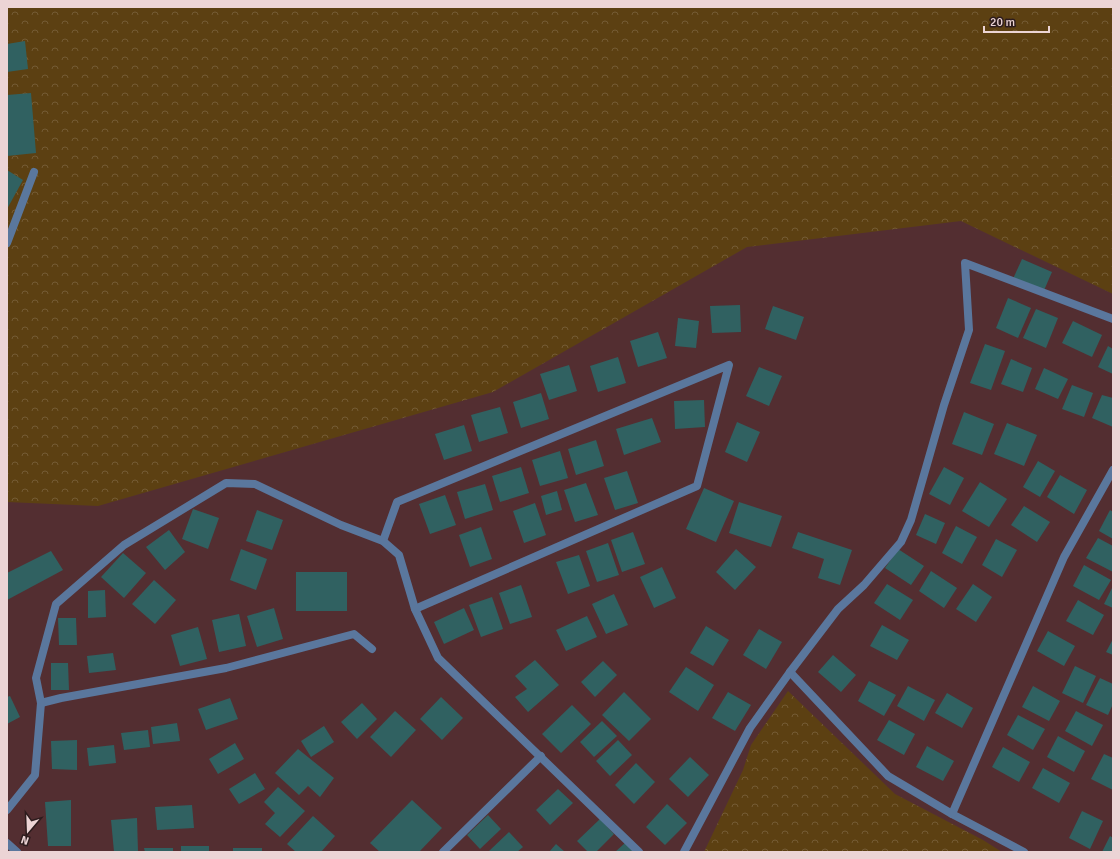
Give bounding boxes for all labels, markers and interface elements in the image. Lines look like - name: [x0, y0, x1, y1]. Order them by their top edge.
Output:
- scale bar: [984, 8, 1049, 34]
- text: 20 m: [990, 15, 1015, 30]
- north arrow: [8, 811, 48, 851]
- text: N: [19, 833, 31, 847]

